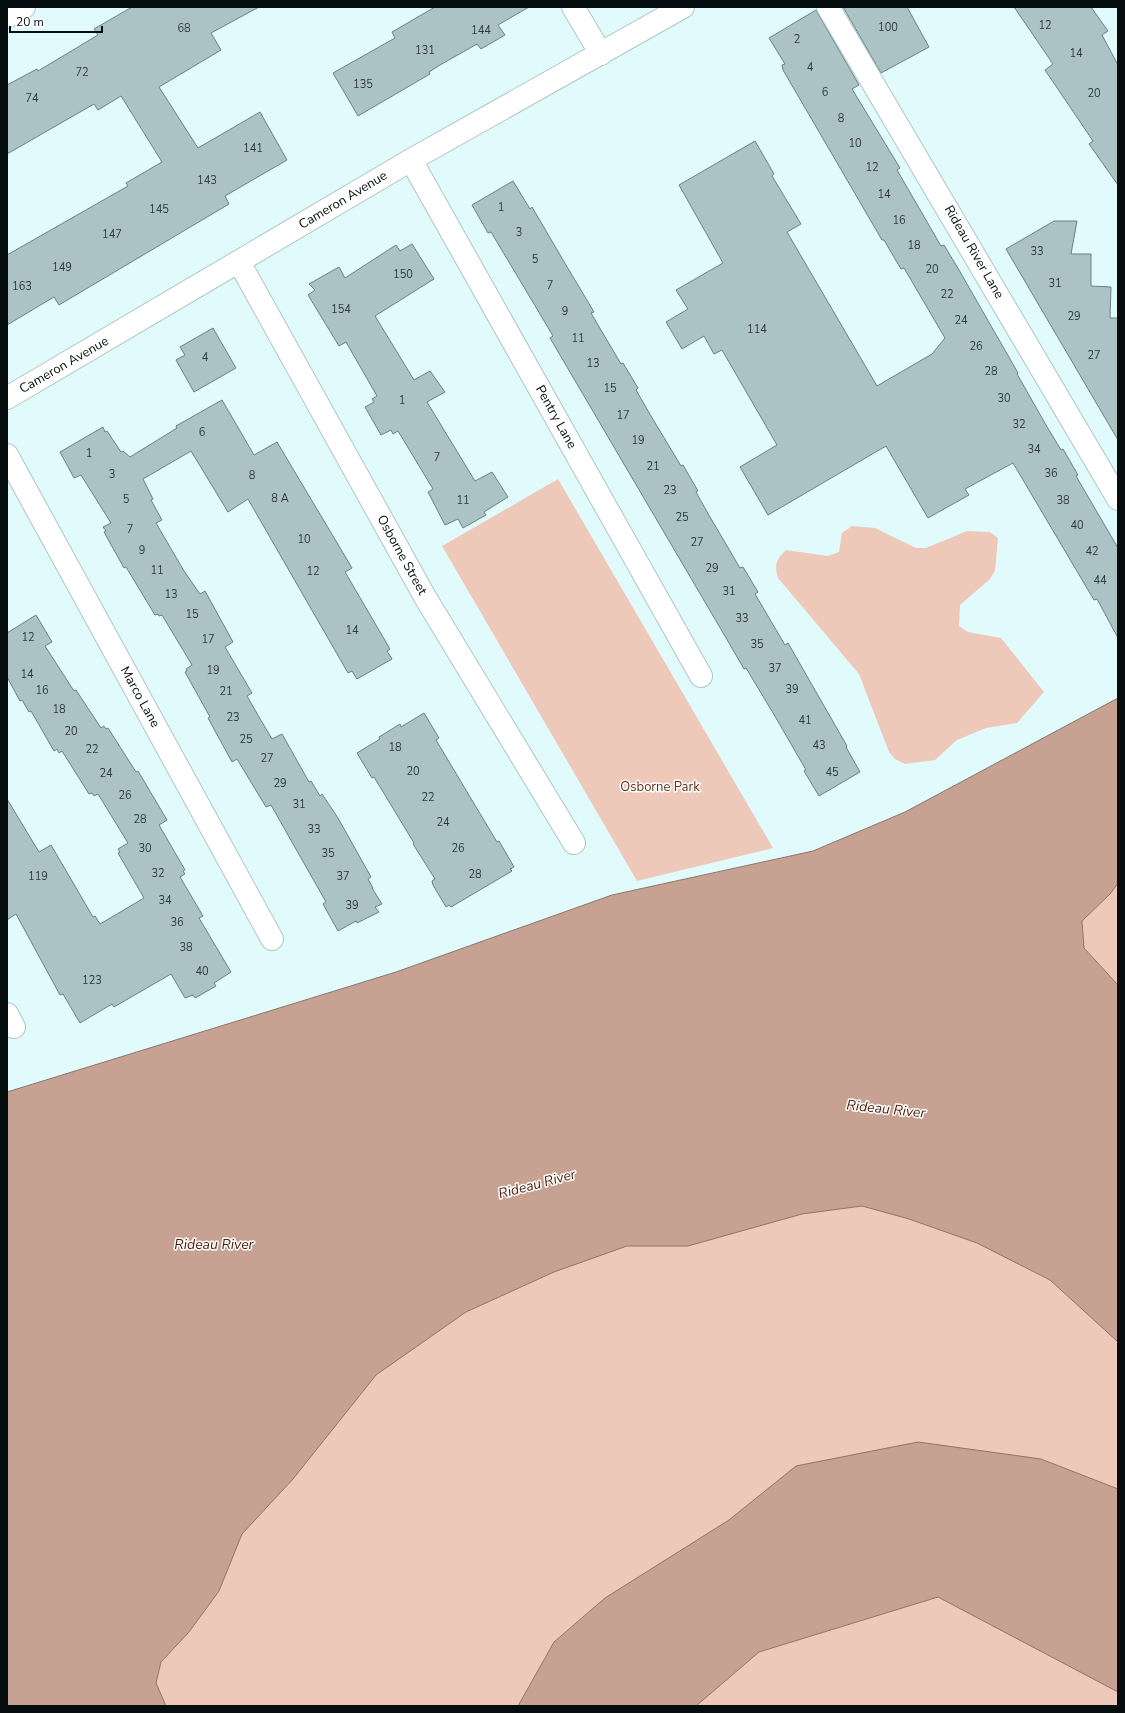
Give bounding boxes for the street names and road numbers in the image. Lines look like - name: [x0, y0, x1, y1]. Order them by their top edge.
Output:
- street label: Cameron Avenue: [295, 166, 391, 234]
- street label: Rideau River Lane: [940, 202, 1008, 302]
- street label: Cameron Avenue: [16, 332, 112, 398]
- street label: Pentry Lane: [531, 382, 581, 452]
- street label: Osborne Street: [373, 512, 432, 599]
- street label: Marco Lane: [116, 663, 164, 731]

